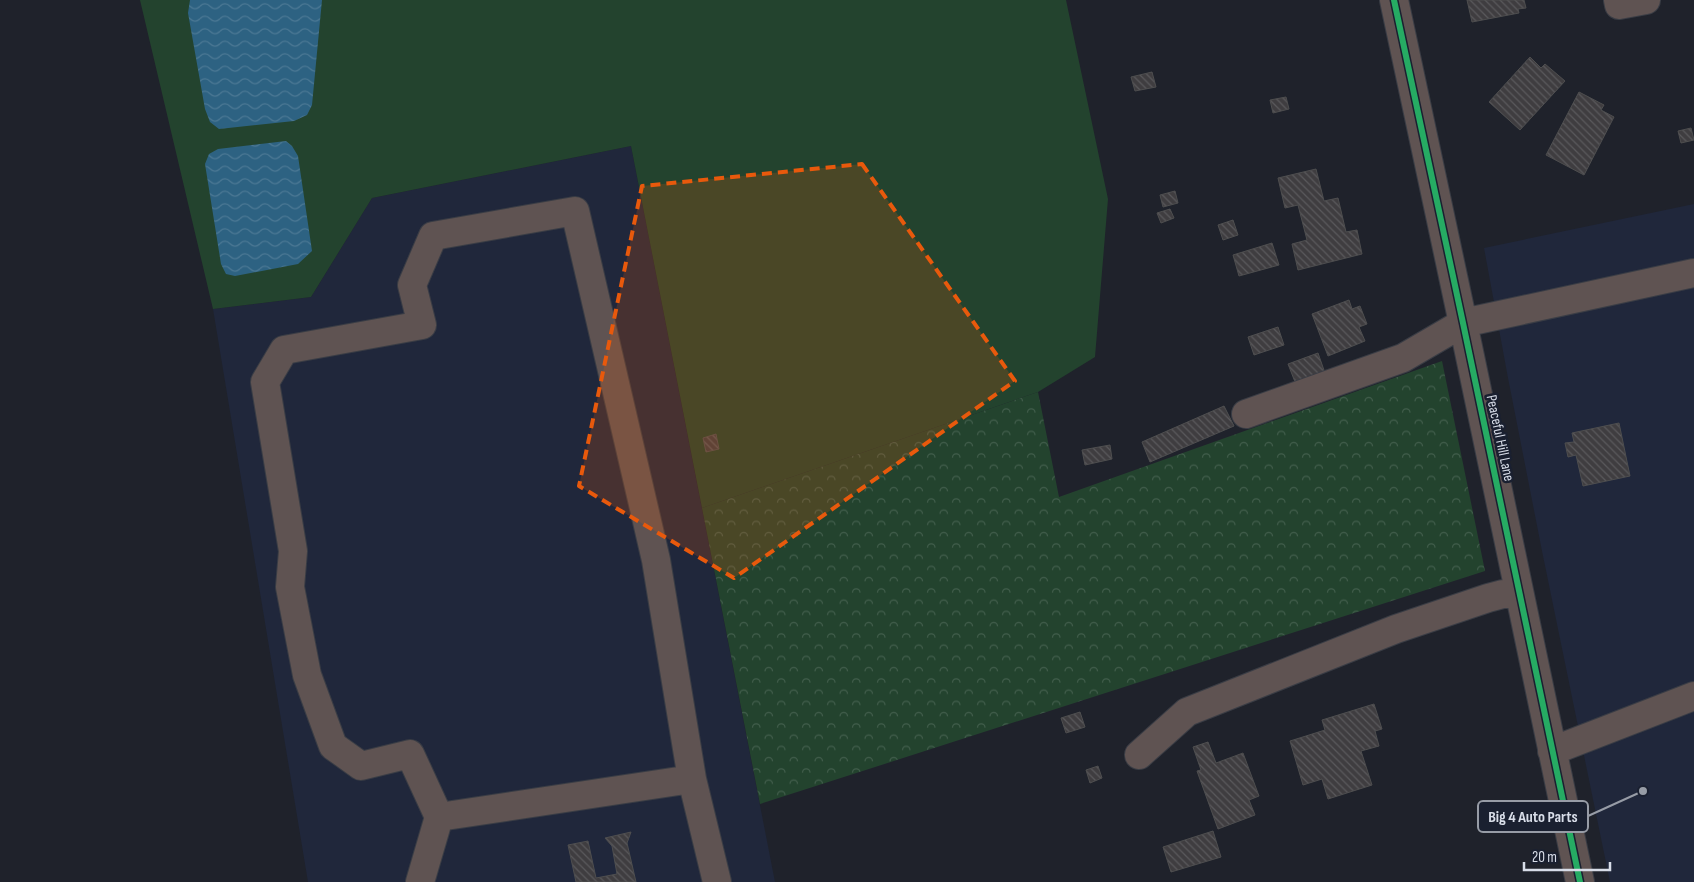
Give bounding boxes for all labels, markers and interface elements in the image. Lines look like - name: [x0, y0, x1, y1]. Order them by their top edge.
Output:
- street label: Peaceful Hill Lane: [1482, 393, 1518, 483]
- callout: Big 4 Auto Parts: [1478, 801, 1588, 832]
- text: Big 4 Auto Parts: [1488, 808, 1578, 827]
- scale bar: [1524, 840, 1610, 872]
- text: 20 m: [1532, 848, 1557, 867]

